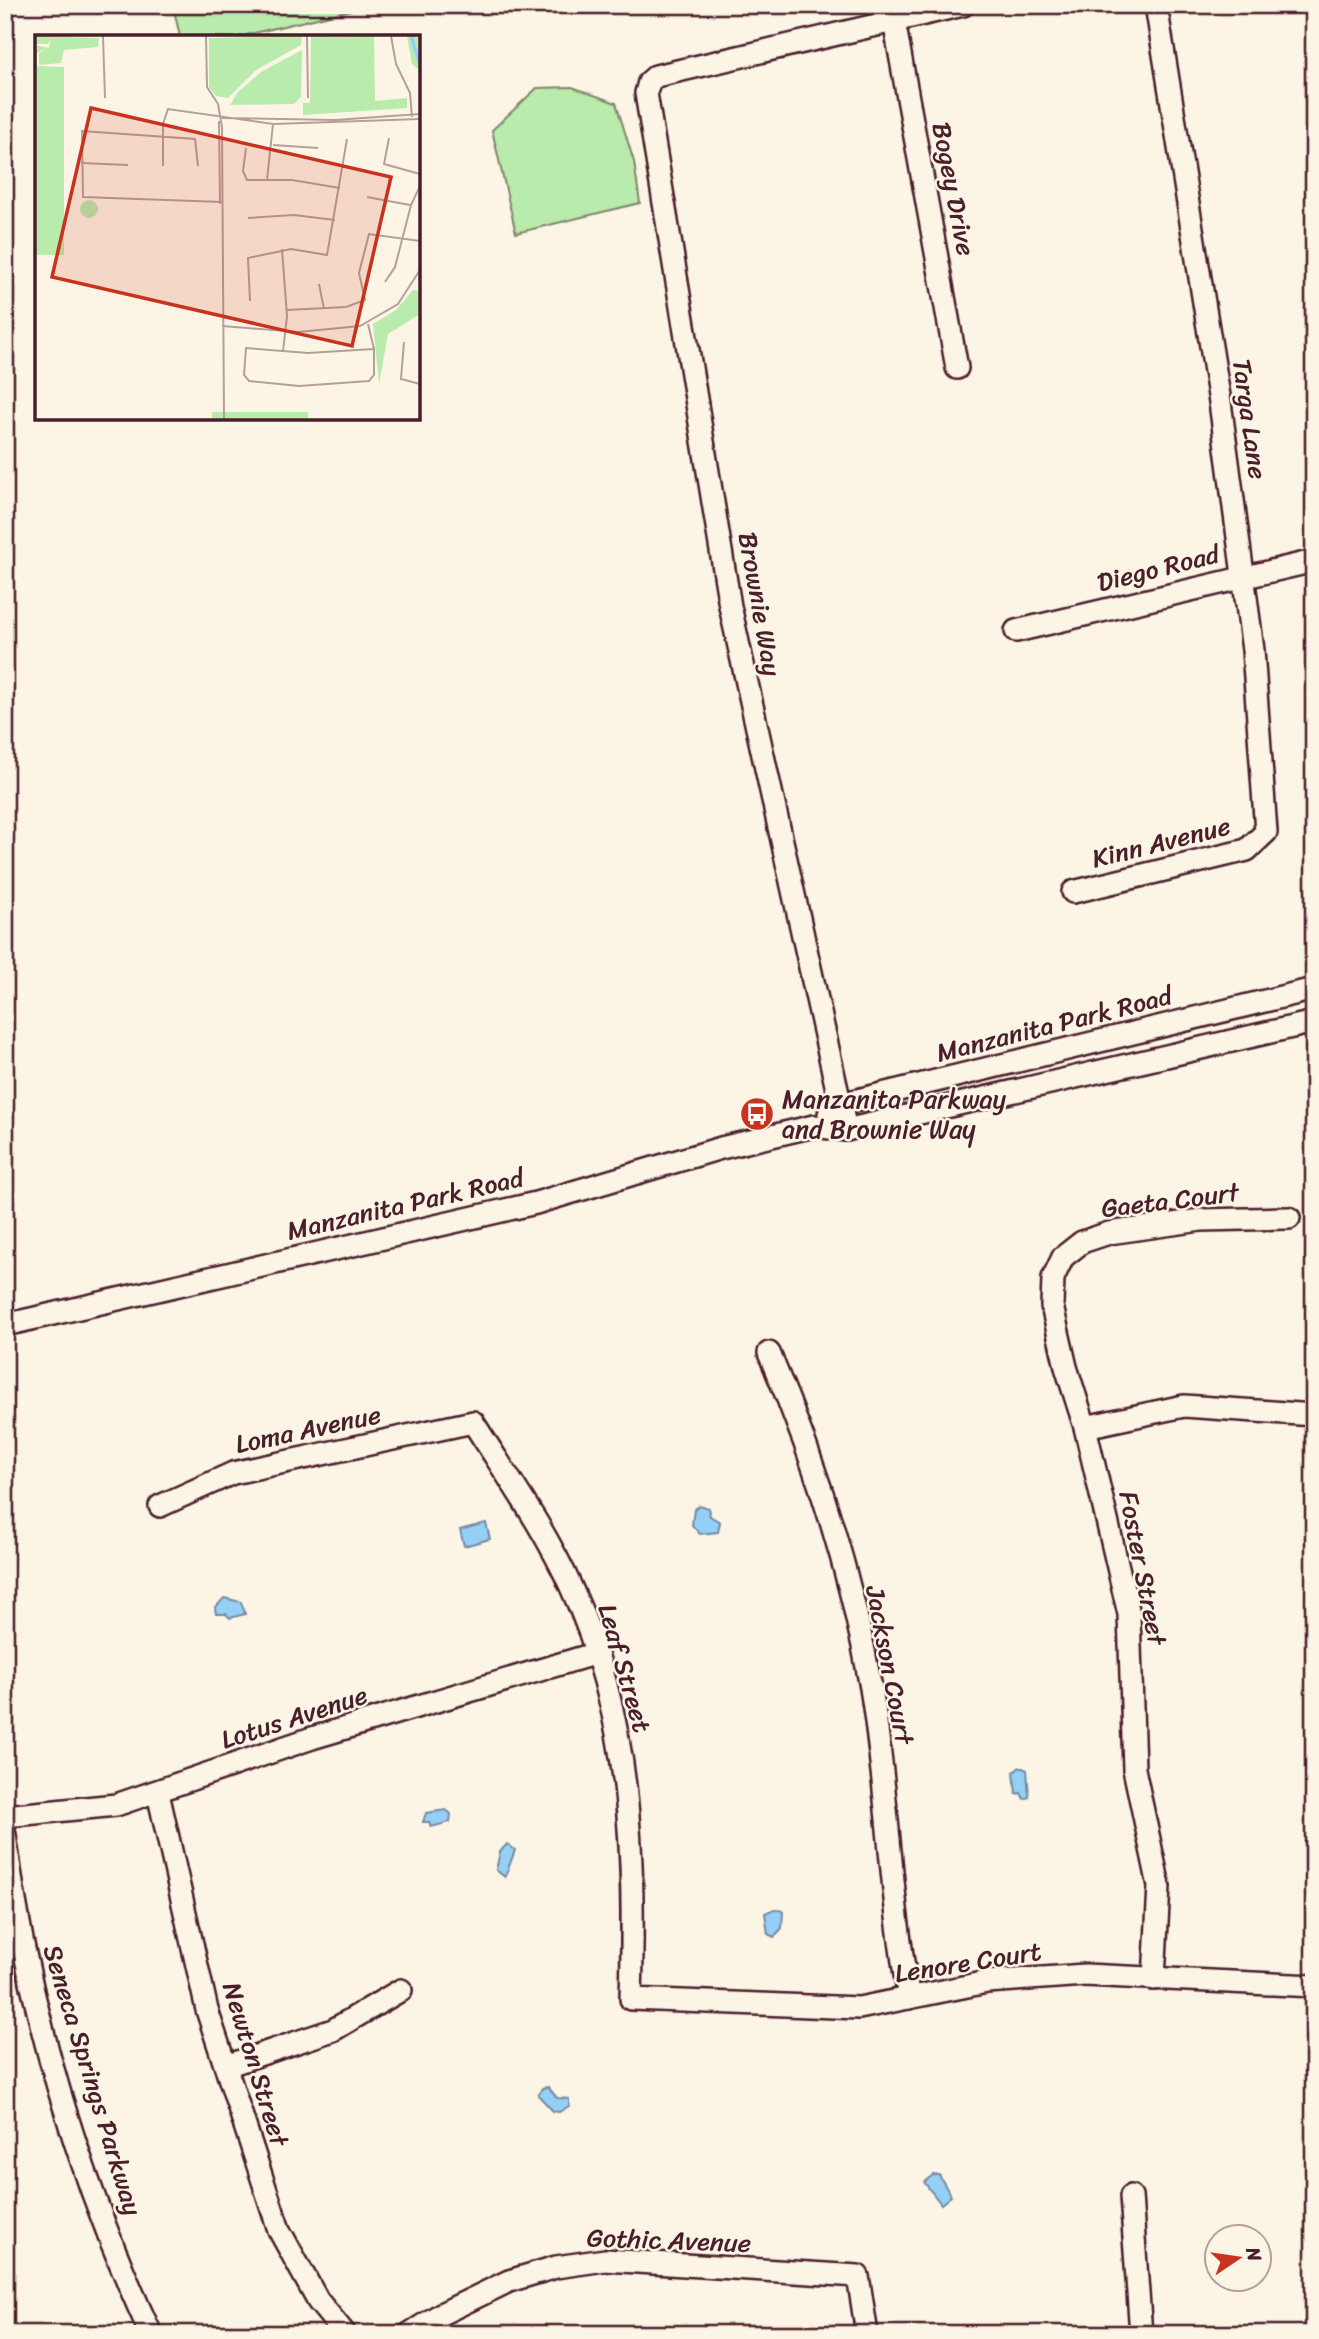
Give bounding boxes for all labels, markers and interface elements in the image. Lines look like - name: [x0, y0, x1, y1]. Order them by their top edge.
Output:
- inset map: [35, 35, 420, 420]
- street label: Bogey Drive: [919, 118, 989, 260]
- street label: Targa Lane: [1219, 356, 1281, 482]
- street label: Brownie Way: [725, 528, 795, 680]
- street label: Diego Road: [1092, 530, 1226, 605]
- street label: Kinn Avenue: [1087, 803, 1235, 881]
- street label: Manzanita Park Road: [931, 972, 1179, 1076]
- place label: Manzanita Parkway and Brownie Way: [782, 1076, 1006, 1152]
- bus stop icon: Manzanita Parkway and Brownie Way: [738, 1095, 776, 1133]
- street label: Manzanita Park Road: [282, 1154, 530, 1254]
- street label: Gaeta Court: [1099, 1169, 1243, 1231]
- street label: Loma Avenue: [231, 1391, 385, 1467]
- street label: Foster Street: [1106, 1487, 1181, 1651]
- street label: Jackson Court: [852, 1581, 928, 1750]
- street label: Leaf Street: [585, 1598, 665, 1738]
- street label: Lotus Avenue: [215, 1672, 373, 1762]
- street label: Lenore Court: [891, 1928, 1045, 1996]
- street label: Seneca Springs Parkway: [30, 1939, 156, 2222]
- street label: Newton Street: [209, 1976, 303, 2153]
- street label: Gothic Avenue: [586, 2214, 752, 2266]
- north arrow: [1204, 2224, 1274, 2294]
- text: N: [1236, 2243, 1272, 2265]

